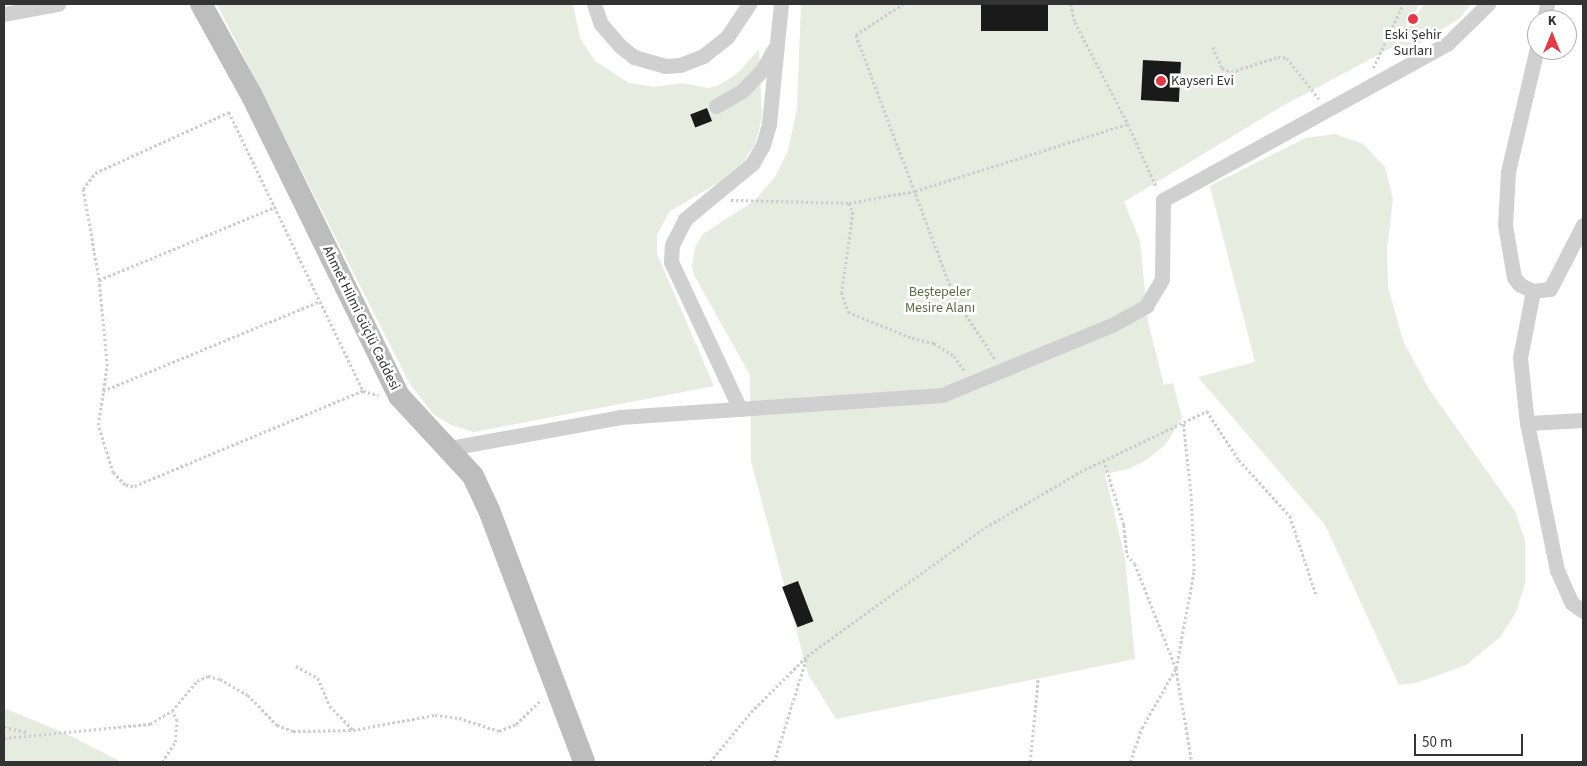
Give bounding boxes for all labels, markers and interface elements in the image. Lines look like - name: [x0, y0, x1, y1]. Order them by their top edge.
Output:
- north arrow: [1527, 10, 1577, 60]
- text: K: [1548, 11, 1556, 31]
- marker: Eski Şehir Surları: [1407, 13, 1419, 25]
- place label: Eski Şehir Surları: [1385, 27, 1441, 59]
- place label: Kayseri Evi: [1171, 73, 1234, 89]
- marker: Kayseri Evi: [1155, 75, 1167, 87]
- street label: Ahmet Hilmi Güçlü Caddesi: [319, 243, 403, 393]
- park label: Beştepeler Mesire Alanı: [905, 284, 975, 316]
- scale bar: [1417, 724, 1526, 756]
- text: 50 m: [1422, 732, 1452, 753]

